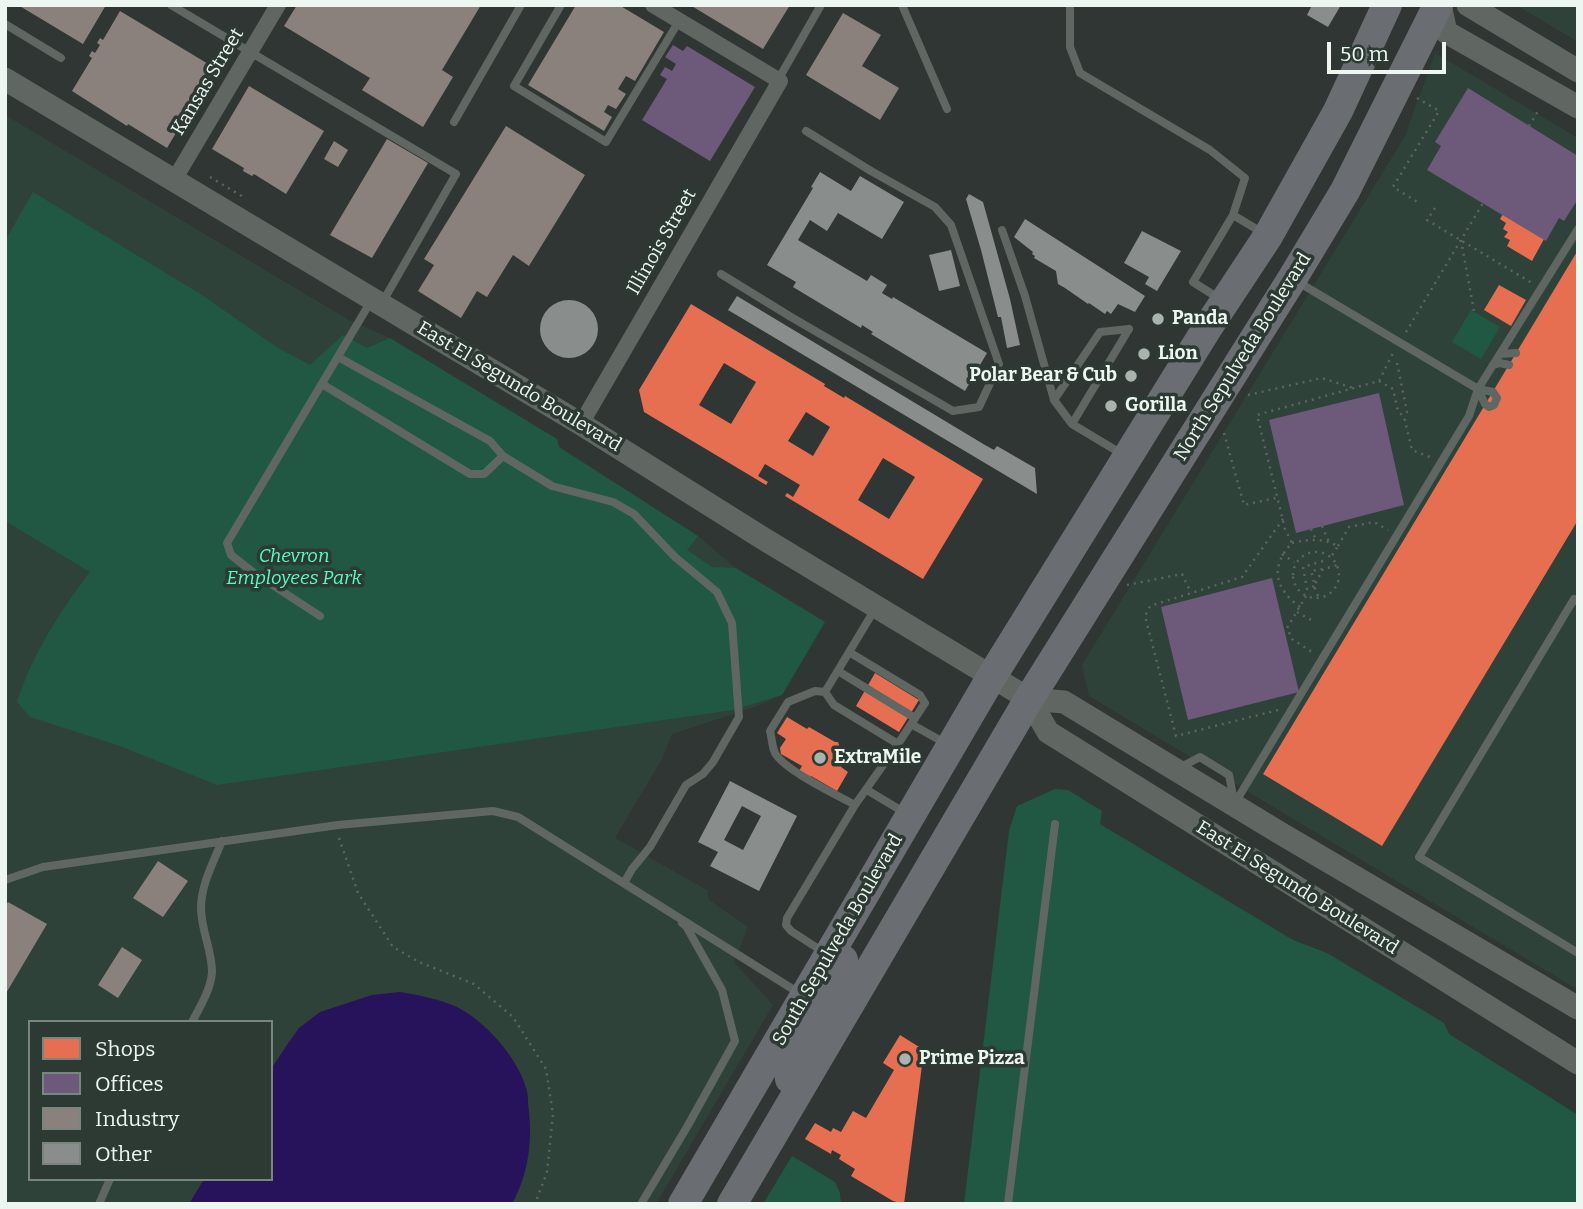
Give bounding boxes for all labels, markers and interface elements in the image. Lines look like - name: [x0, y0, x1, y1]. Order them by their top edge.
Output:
- street label: Kansas Street: [167, 24, 249, 140]
- scale bar: [1331, 28, 1450, 72]
- text: 50 m: [1340, 41, 1389, 67]
- street label: Illinois Street: [623, 185, 701, 299]
- street label: North Sepulveda Boulevard: [1170, 249, 1316, 465]
- place label: Panda: [1172, 308, 1228, 330]
- marker: Panda: [1150, 311, 1166, 327]
- street label: East El Segundo Boulevard: [413, 317, 625, 457]
- place label: Lion: [1158, 343, 1198, 365]
- marker: Lion: [1136, 346, 1152, 362]
- place label: Polar Bear & Cub: [969, 365, 1117, 387]
- marker: Polar Bear & Cub: [1123, 368, 1139, 384]
- place label: Gorilla: [1125, 395, 1187, 417]
- marker: Gorilla: [1103, 398, 1119, 414]
- park label: Chevron Employees Park: [226, 546, 362, 590]
- place label: ExtraMile: [834, 747, 921, 769]
- marker: ExtraMile: [812, 750, 828, 766]
- street label: East El Segundo Boulevard: [1192, 816, 1402, 960]
- street label: South Sepulveda Boulevard: [768, 830, 908, 1050]
- legend: [28, 1020, 273, 1181]
- text: Shops: [95, 1036, 155, 1062]
- place label: Prime Pizza: [919, 1048, 1025, 1070]
- marker: Prime Pizza: [897, 1051, 913, 1067]
- text: Offices: [95, 1071, 164, 1097]
- text: Industry: [95, 1106, 179, 1132]
- text: Other: [95, 1141, 152, 1167]

